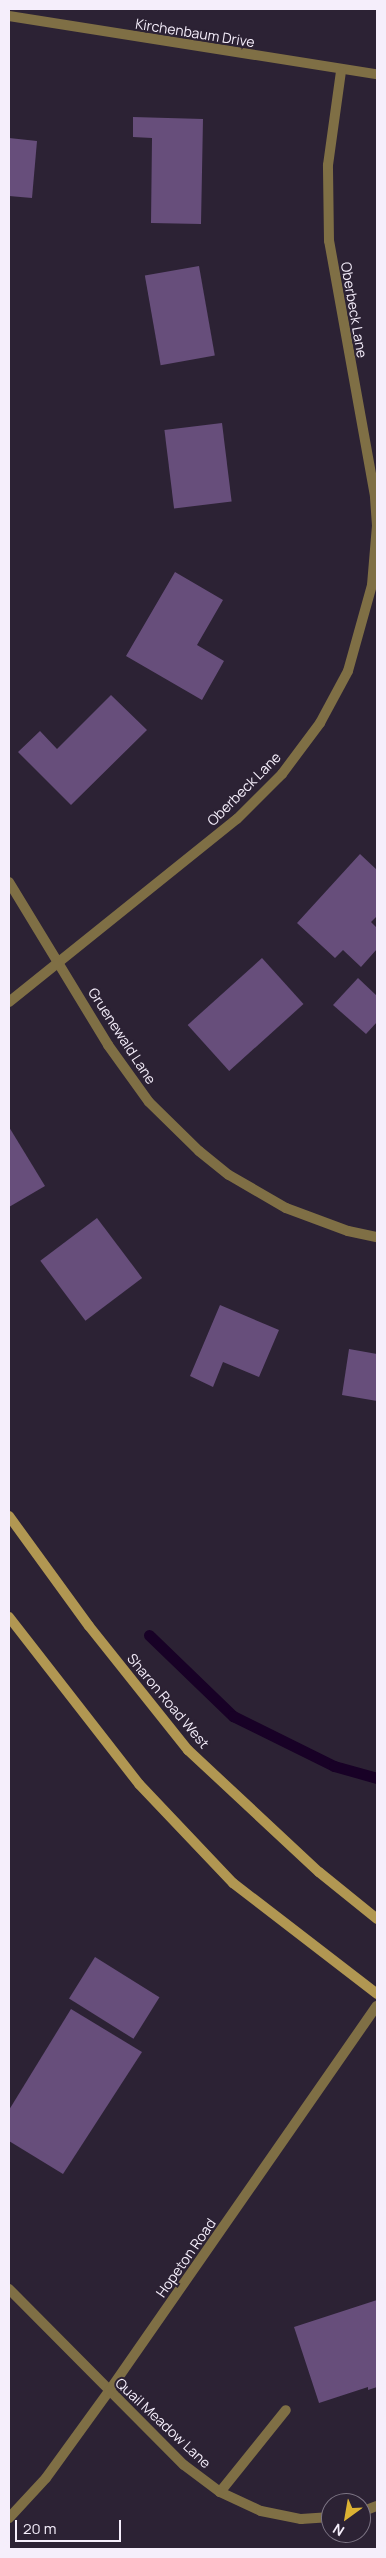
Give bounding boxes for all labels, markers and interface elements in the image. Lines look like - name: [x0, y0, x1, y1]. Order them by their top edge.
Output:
- street label: Kirchenbaum Drive: [134, 15, 256, 51]
- street label: Oberbeck Lane: [337, 261, 371, 359]
- street label: Oberbeck Lane: [204, 749, 284, 829]
- street label: Gruenewald Lane: [85, 985, 159, 1087]
- street label: Sharon Road West: [124, 1650, 212, 1752]
- street label: Hopeton Road: [153, 2215, 219, 2301]
- street label: Quail Meadow Lane: [112, 2374, 214, 2472]
- north arrow: [321, 2493, 371, 2543]
- scale bar: [18, 2510, 124, 2542]
- text: 20 m: [23, 2518, 56, 2539]
- text: N: [329, 2520, 348, 2541]

